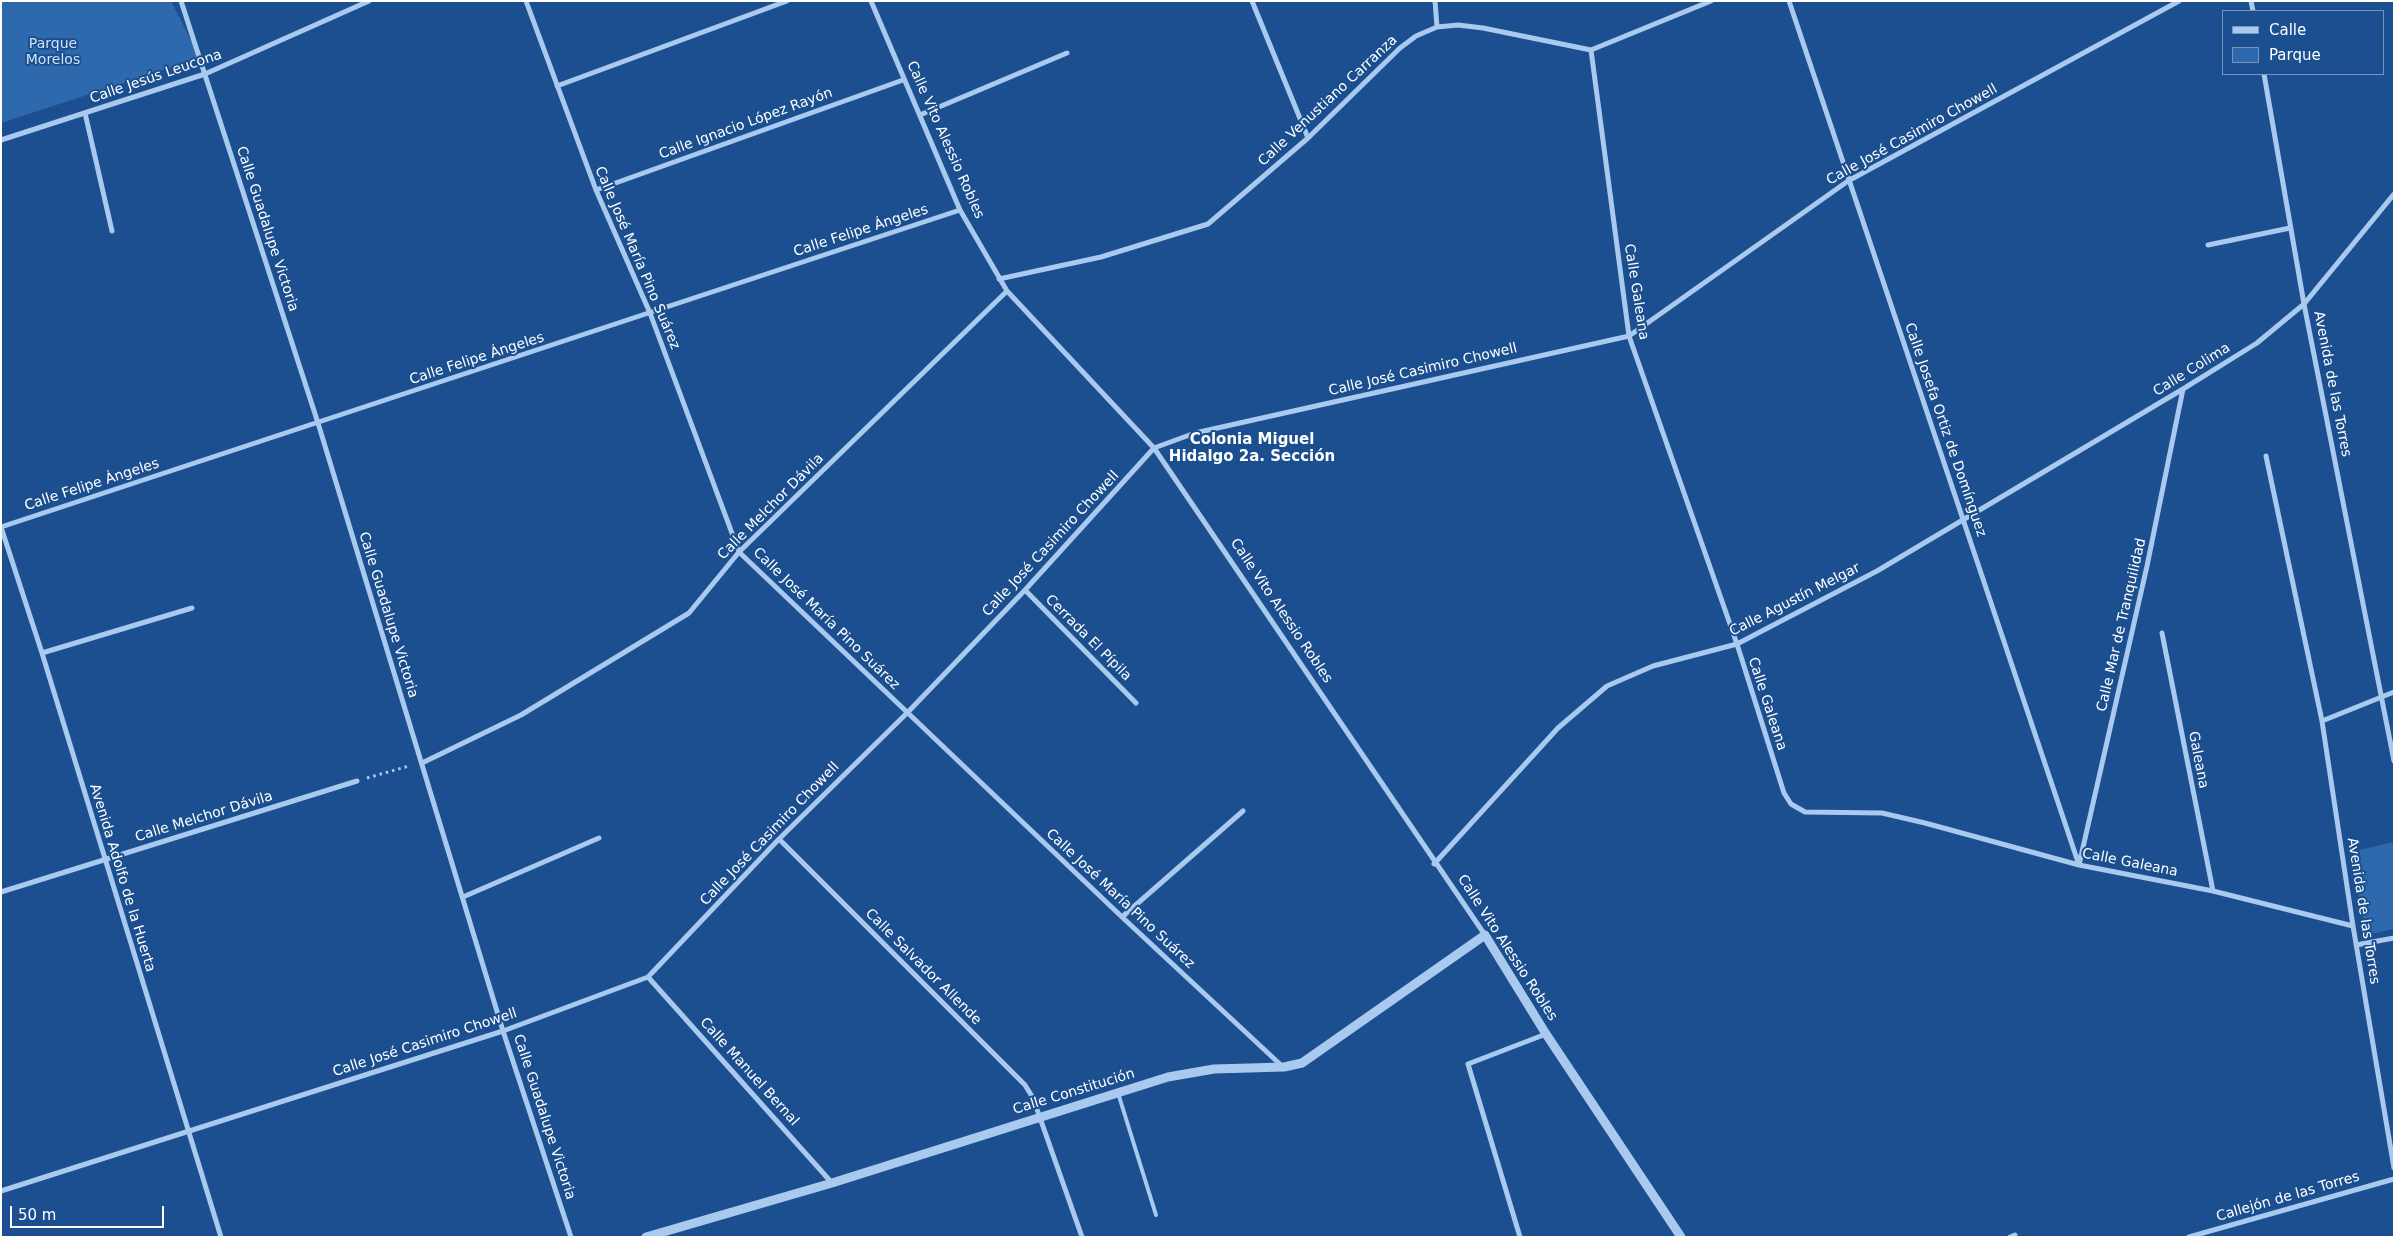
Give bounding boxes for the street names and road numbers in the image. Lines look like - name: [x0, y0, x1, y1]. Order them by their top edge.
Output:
- street label: Calle Venustiano Carranza: [1255, 32, 1401, 170]
- street label: Calle Jesús Leucona: [88, 46, 224, 108]
- street label: Calle Vito Alessio Robles: [903, 59, 987, 221]
- street label: Calle José Casimiro Chowell: [1824, 81, 2000, 189]
- street label: Calle Ignacio López Rayón: [657, 85, 835, 163]
- street label: Calle Guadalupe Victoria: [232, 144, 302, 314]
- street label: Calle José María Pino Suárez: [591, 164, 683, 352]
- street label: Calle Felipe Ángeles: [792, 201, 930, 261]
- street label: Calle Galeana: [1620, 243, 1652, 341]
- street label: Avenida de las Torres: [2310, 310, 2354, 458]
- street label: Calle Josefa Ortiz de Domínguez: [1900, 321, 1990, 539]
- street label: Calle Felipe Ángeles: [408, 329, 546, 389]
- street label: Calle José Casimiro Chowell: [1327, 340, 1519, 400]
- street label: Calle Colima: [2150, 340, 2234, 400]
- street label: Calle Melchor Dávila: [714, 450, 828, 564]
- street label: Calle Felipe Ángeles: [23, 455, 161, 515]
- street label: Calle José Casimiro Chowell: [979, 468, 1123, 620]
- street label: Calle Guadalupe Victoria: [355, 530, 421, 700]
- street label: Calle Vito Alessio Robles: [1226, 536, 1336, 686]
- street label: Calle Mar de Tranquilidad: [2094, 537, 2150, 713]
- street label: Calle José María Pino Suárez: [749, 544, 903, 694]
- street label: Calle Agustín Melgar: [1727, 560, 1863, 640]
- street label: Cerrada El Pípila: [1041, 591, 1135, 685]
- street label: Calle Galeana: [1744, 655, 1790, 753]
- street label: Galeana: [2184, 730, 2212, 790]
- street label: Calle José Casimiro Chowell: [697, 759, 843, 909]
- street label: Avenida Adolfo de la Huerta: [85, 782, 159, 974]
- street label: Calle Melchor Dávila: [133, 788, 275, 846]
- street label: Calle José María Pino Suárez: [1042, 826, 1198, 972]
- street label: Avenida de las Torres: [2343, 837, 2383, 985]
- street label: Calle Galeana: [2081, 845, 2179, 881]
- street label: Calle Vito Alessio Robles: [1453, 872, 1561, 1024]
- street label: Calle Salvador Allende: [861, 905, 985, 1029]
- street label: Calle José Casimiro Chowell: [331, 1005, 519, 1081]
- street label: Calle Manuel Bernal: [696, 1014, 802, 1130]
- street label: Calle Guadalupe Victoria: [509, 1032, 579, 1202]
- street label: Calle Constitución: [1011, 1065, 1137, 1119]
- street label: Callejón de las Torres: [2214, 1168, 2362, 1226]

